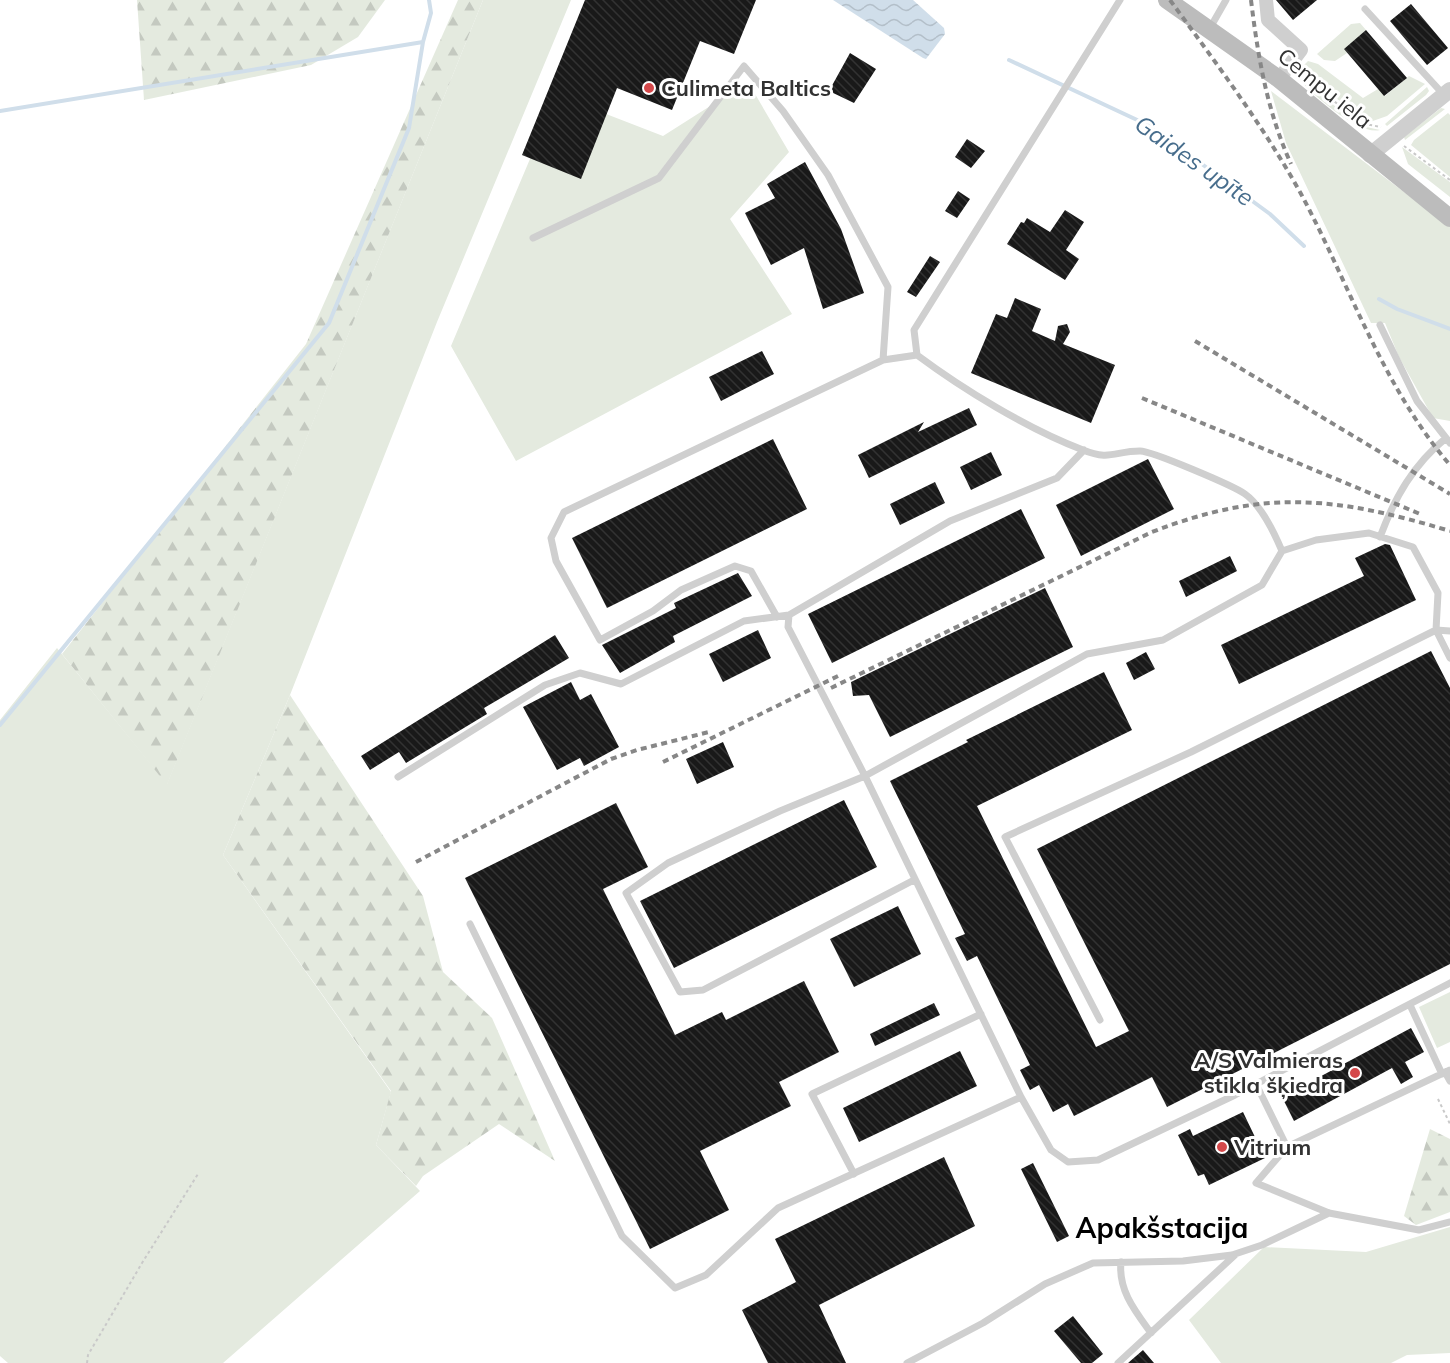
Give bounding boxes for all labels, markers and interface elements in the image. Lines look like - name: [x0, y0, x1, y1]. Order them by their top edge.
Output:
- street label: Cempu iela: [1272, 42, 1378, 134]
- place label: Culimeta Baltics: [661, 74, 831, 102]
- marker: Culimeta Baltics: [642, 81, 656, 95]
- water label: Gaides upīte: [1129, 108, 1260, 212]
- place label: A/S Valmieras stikla šķiedra: [1194, 1046, 1343, 1100]
- marker: A/S Valmieras stikla šķiedra: [1348, 1066, 1362, 1080]
- place label: Vitrium: [1233, 1133, 1311, 1161]
- marker: Vitrium: [1215, 1140, 1229, 1154]
- district label: Apakšstacija: [1076, 1210, 1248, 1245]

